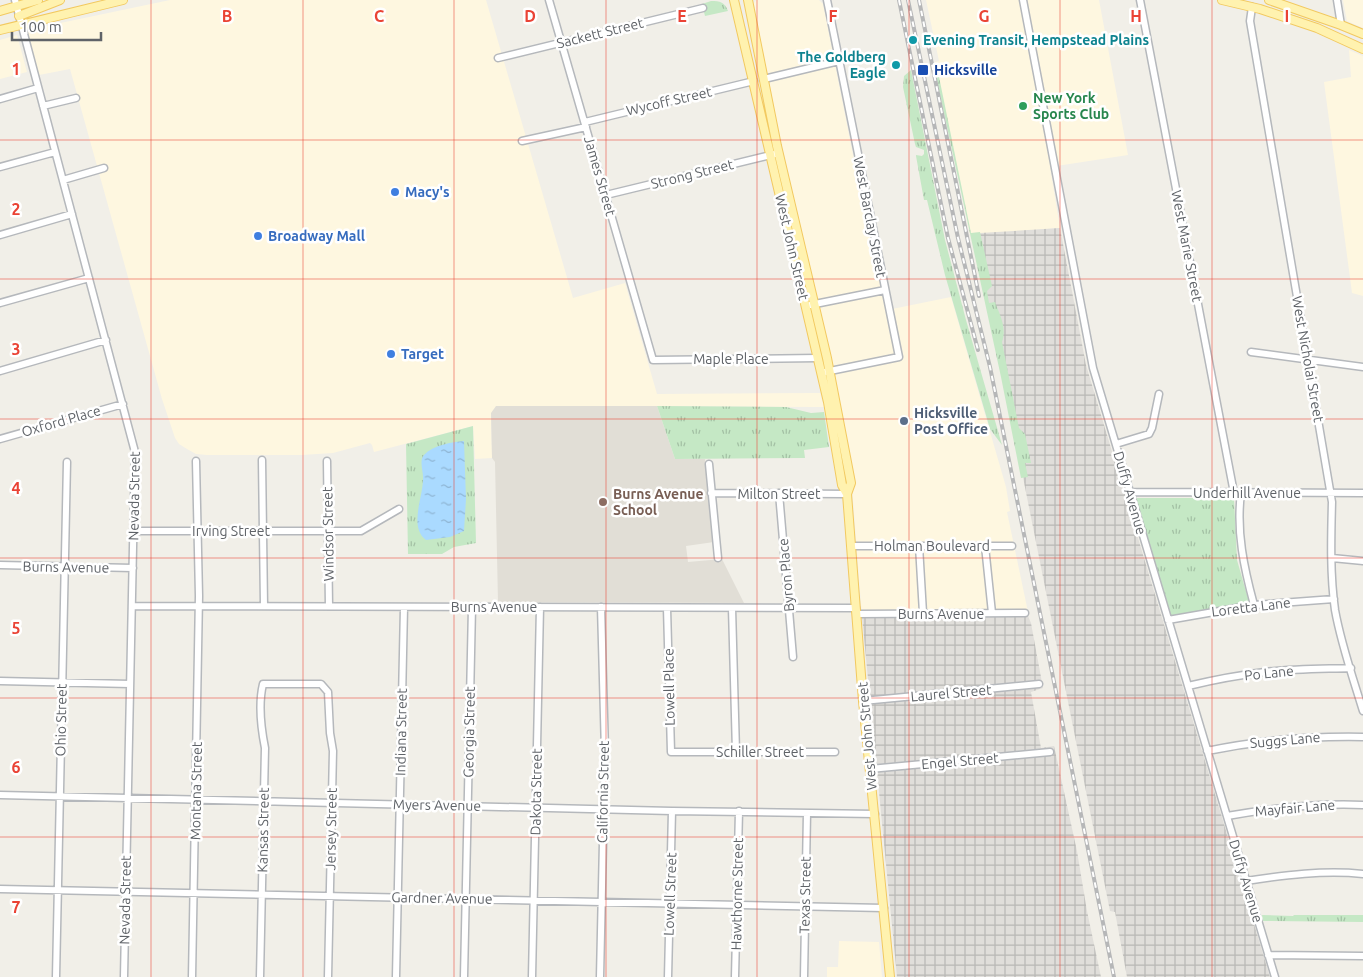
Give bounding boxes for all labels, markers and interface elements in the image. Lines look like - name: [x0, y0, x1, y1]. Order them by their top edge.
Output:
- text: B: [222, 7, 232, 25]
- text: C: [374, 7, 384, 25]
- text: D: [524, 7, 536, 25]
- text: E: [677, 7, 687, 25]
- text: F: [829, 7, 838, 25]
- text: G: [978, 7, 990, 25]
- text: H: [1130, 7, 1142, 25]
- text: I: [1285, 7, 1289, 25]
- scale bar: [12, 10, 101, 42]
- street label: Sackett Street: [555, 14, 646, 52]
- text: 100 m: [20, 18, 62, 35]
- place label: Evening Transit, Hempstead Plains: [923, 32, 1149, 48]
- marker: Evening Transit, Hempstead Plains: [907, 34, 919, 46]
- place label: The Goldberg Eagle: [797, 49, 886, 81]
- marker: The Goldberg Eagle: [890, 59, 902, 71]
- text: 1: [11, 60, 21, 78]
- place label: Hicksville: [934, 62, 997, 78]
- marker: Hicksville: [916, 63, 930, 77]
- street label: Wycoff Street: [625, 83, 714, 119]
- place label: New York Sports Club: [1033, 90, 1109, 122]
- marker: New York Sports Club: [1017, 100, 1029, 112]
- street label: James Street: [581, 134, 619, 218]
- street label: West Barclay Street: [850, 155, 890, 279]
- street label: Strong Street: [649, 156, 735, 192]
- place label: Macy's: [405, 184, 450, 200]
- marker: Macy's: [389, 186, 401, 198]
- street label: West Marie Street: [1168, 189, 1206, 304]
- street label: West John Street: [772, 192, 812, 302]
- text: 2: [11, 200, 21, 218]
- place label: Broadway Mall: [268, 228, 365, 244]
- marker: Broadway Mall: [252, 230, 264, 242]
- street label: West Nicholai Street: [1289, 295, 1327, 424]
- text: 3: [11, 340, 21, 358]
- place label: Target: [401, 346, 444, 362]
- marker: Target: [385, 348, 397, 360]
- street label: Maple Place: [693, 351, 769, 367]
- street label: Oxford Place: [20, 402, 102, 440]
- place label: Hicksville Post Office: [914, 405, 988, 437]
- marker: Hicksville Post Office: [898, 415, 910, 427]
- street label: Duffy Avenue: [1110, 449, 1150, 537]
- street label: Nevada Street: [125, 451, 143, 541]
- text: 4: [11, 479, 21, 497]
- street label: Underhill Avenue: [1193, 485, 1301, 501]
- street label: Windsor Street: [319, 486, 337, 581]
- place label: Burns Avenue School: [613, 486, 704, 518]
- street label: Milton Street: [737, 486, 821, 502]
- marker: Burns Avenue School: [597, 496, 609, 508]
- street label: Irving Street: [192, 523, 270, 539]
- street label: Byron Place: [775, 538, 797, 612]
- street label: Holman Boulevard: [874, 538, 990, 554]
- street label: Burns Avenue: [23, 558, 109, 576]
- street label: Loretta Lane: [1210, 594, 1292, 620]
- street label: Burns Avenue: [451, 599, 537, 615]
- street label: Burns Avenue: [898, 606, 984, 622]
- text: 5: [11, 619, 21, 637]
- street label: Lowell Place: [660, 648, 678, 726]
- street label: Po Lane: [1243, 662, 1295, 684]
- street label: West John Street: [854, 681, 880, 791]
- street label: Laurel Street: [910, 681, 993, 705]
- street label: Ohio Street: [52, 683, 70, 757]
- street label: Georgia Street: [460, 686, 478, 778]
- street label: Indiana Street: [392, 687, 410, 776]
- street label: Suggs Lane: [1249, 729, 1321, 751]
- street label: California Street: [594, 740, 612, 843]
- street label: Montana Street: [187, 741, 205, 840]
- street label: Schiller Street: [716, 744, 804, 760]
- street label: Dakota Street: [527, 748, 545, 836]
- street label: Engel Street: [921, 750, 1000, 772]
- text: 6: [11, 758, 21, 776]
- street label: Kansas Street: [254, 787, 272, 873]
- street label: Jersey Street: [322, 787, 340, 871]
- street label: Myers Avenue: [393, 796, 481, 814]
- street label: Mayfair Lane: [1254, 797, 1336, 819]
- street label: Hawthorne Street: [728, 837, 746, 951]
- street label: Duffy Avenue: [1226, 838, 1266, 924]
- street label: Lowell Street: [661, 851, 679, 936]
- street label: Nevada Street: [116, 855, 134, 945]
- street label: Texas Street: [796, 856, 814, 934]
- street label: Gardner Avenue: [391, 889, 493, 907]
- text: 7: [11, 898, 21, 916]

